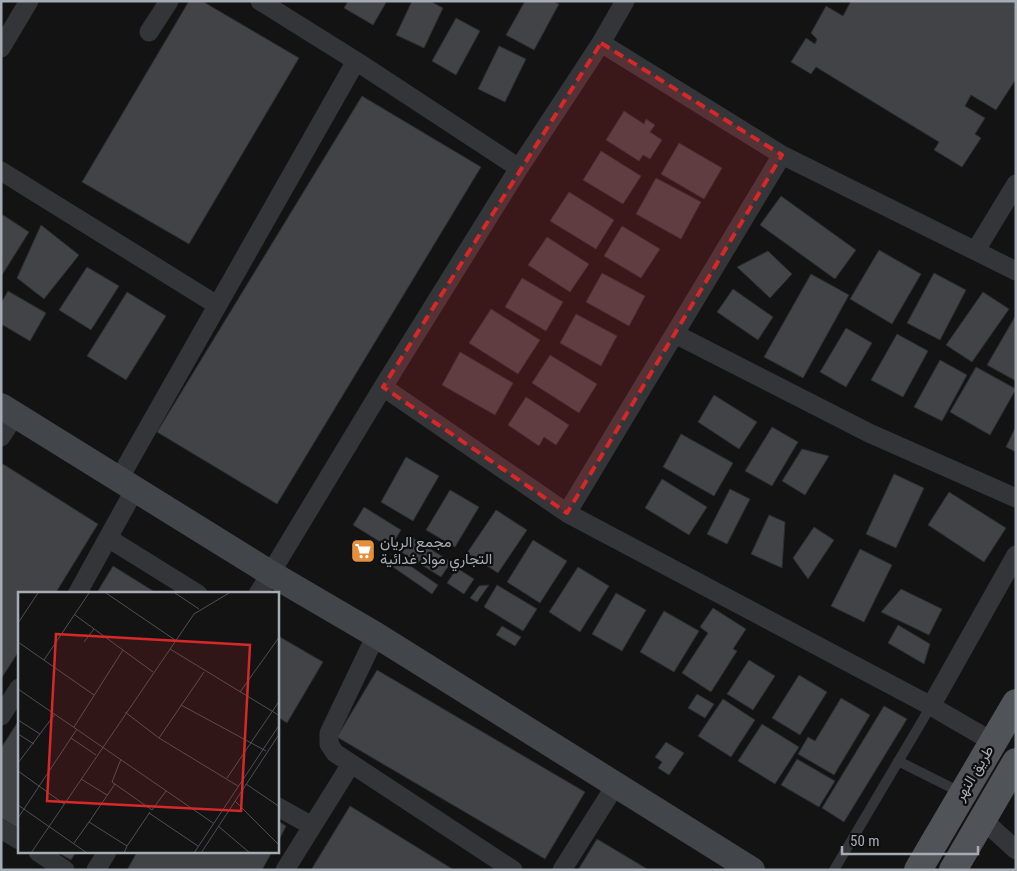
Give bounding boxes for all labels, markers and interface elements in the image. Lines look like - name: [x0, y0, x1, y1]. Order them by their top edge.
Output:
- place label: مجمع الريان التجاري مواد غدائية: [380, 533, 492, 572]
- supermarket icon: مجمع الريان التجاري مواد غدائية: [350, 538, 376, 564]
- inset map: [18, 592, 279, 854]
- street label: طريق النهر: [950, 742, 998, 805]
- scale bar: [842, 824, 978, 856]
- text: 50 m: [850, 832, 880, 850]

